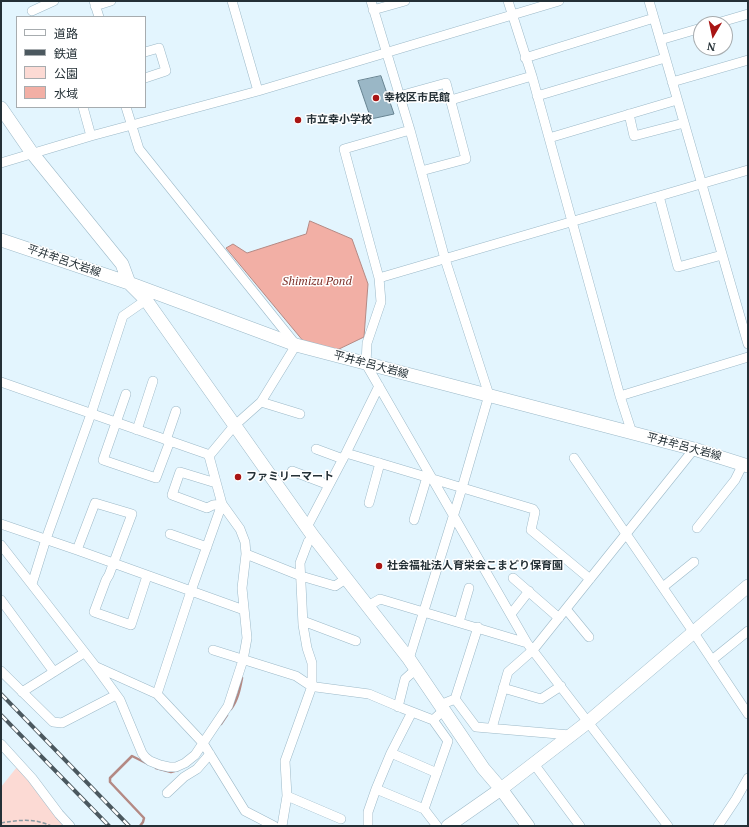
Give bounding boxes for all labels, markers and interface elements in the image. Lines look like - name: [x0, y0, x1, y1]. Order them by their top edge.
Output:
- legend: [16, 16, 146, 108]
- north arrow: [693, 16, 733, 56]
- text: 道路: [54, 26, 78, 41]
- text: N: [706, 39, 716, 54]
- text: 鉄道: [54, 46, 78, 61]
- text: 公園: [54, 66, 78, 81]
- text: 水域: [54, 86, 78, 101]
- place label: 幸校区市民館: [384, 91, 450, 105]
- marker: 幸校区市民館: [371, 93, 381, 103]
- place label: 市立幸小学校: [306, 113, 372, 127]
- marker: 市立幸小学校: [293, 115, 303, 125]
- street label: 平井牟呂大岩線: [25, 242, 103, 280]
- water label: Shimizu Pond: [282, 275, 352, 289]
- street label: 平井牟呂大岩線: [332, 349, 410, 381]
- street label: 平井牟呂大岩線: [645, 431, 723, 463]
- place label: ファミリーマート: [246, 470, 334, 484]
- marker: ファミリーマート: [233, 472, 243, 482]
- place label: 社会福祉法人育栄会こまどり保育園: [387, 559, 563, 573]
- marker: 社会福祉法人育栄会こまどり保育園: [374, 561, 384, 571]

